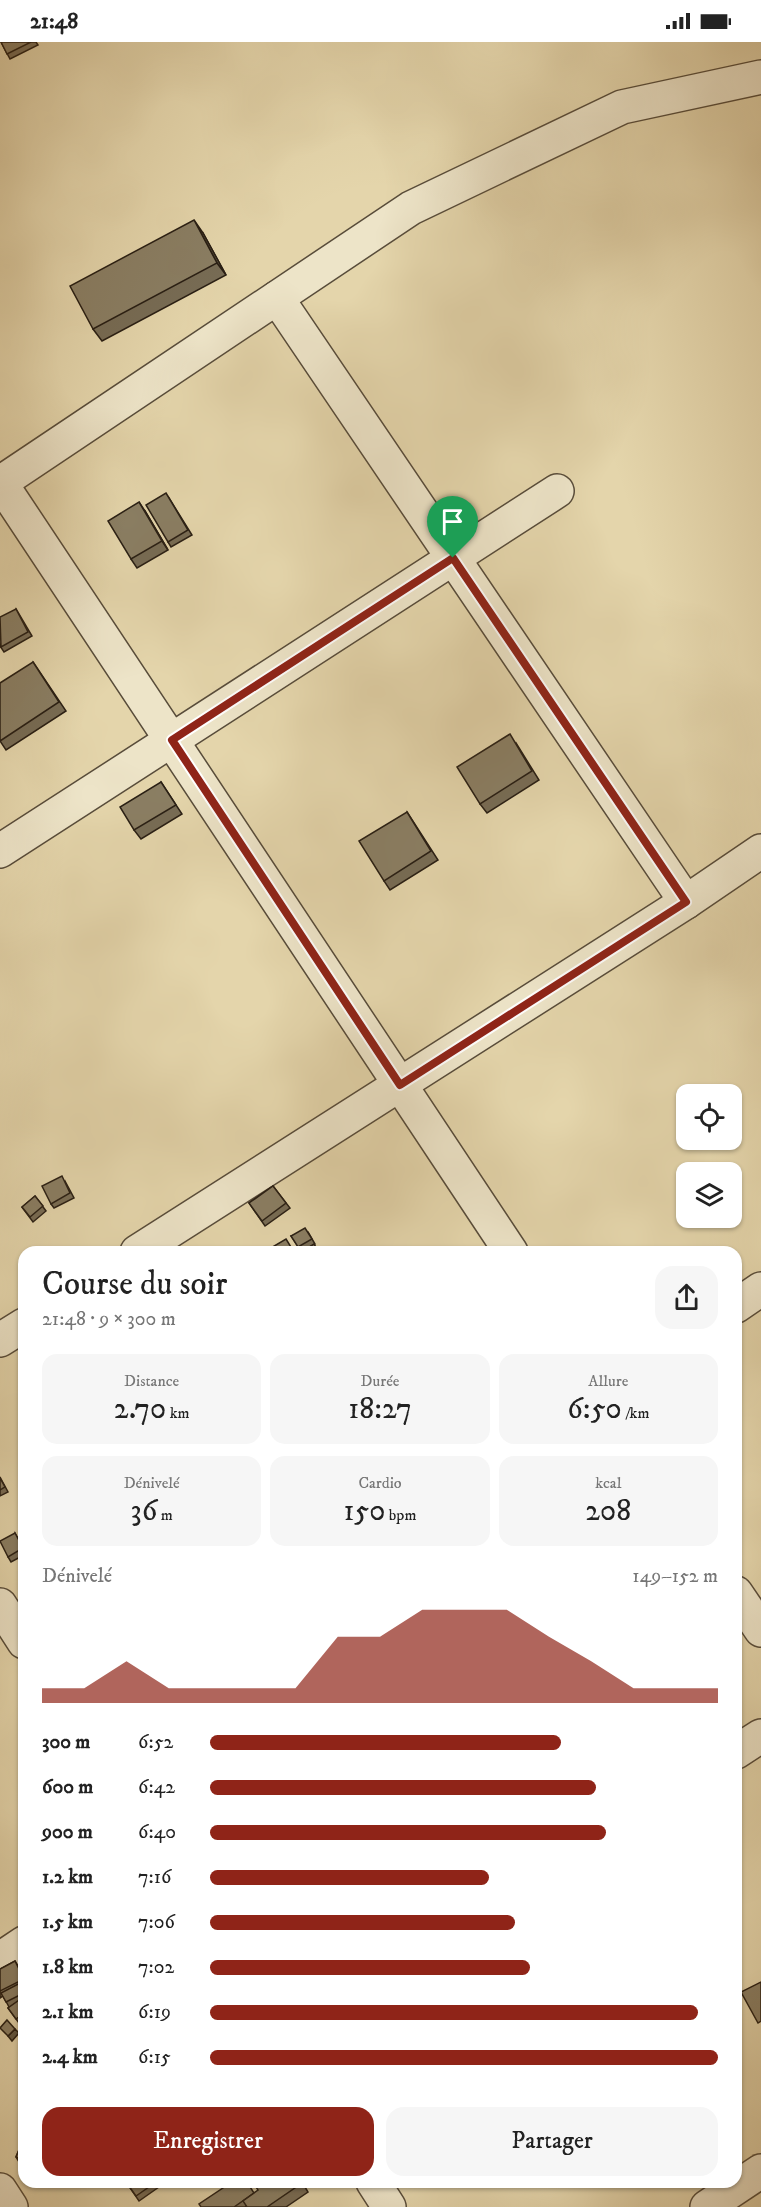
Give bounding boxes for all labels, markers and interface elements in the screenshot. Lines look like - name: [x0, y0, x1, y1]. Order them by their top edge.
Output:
- text: 21:48: [30, 8, 78, 35]
- pin: [427, 496, 478, 558]
- icon: arrive: [436, 505, 469, 538]
- map controls: [676, 1084, 742, 1228]
- button: locate: [676, 1084, 742, 1150]
- button: layers: [676, 1162, 742, 1228]
- text: Course du soir: [42, 1264, 227, 1305]
- button: share: [655, 1266, 718, 1329]
- text: 21:48 · 9 × 300 m: [42, 1307, 176, 1332]
- text: Distance: [124, 1371, 179, 1391]
- text: Durée: [361, 1371, 399, 1391]
- text: Allure: [588, 1371, 628, 1391]
- text: 2.70: [114, 1391, 166, 1428]
- text: 18:27: [348, 1391, 412, 1428]
- text: 6:50: [567, 1391, 622, 1428]
- text: km: [166, 1403, 190, 1423]
- text: /km: [622, 1403, 649, 1423]
- text: Dénivelé: [124, 1473, 180, 1493]
- text: Cardio: [358, 1473, 402, 1493]
- text: kcal: [595, 1473, 621, 1493]
- text: 36: [131, 1493, 157, 1530]
- text: 150: [344, 1493, 385, 1530]
- text: 208: [585, 1493, 631, 1530]
- text: m: [157, 1505, 173, 1525]
- text: bpm: [385, 1505, 416, 1525]
- text: Dénivelé: [42, 1564, 112, 1589]
- text: 149–152 m: [632, 1564, 718, 1589]
- text: 300 m: [42, 1730, 90, 1755]
- text: 6:52: [138, 1730, 173, 1755]
- text: 600 m: [42, 1775, 93, 1800]
- text: 6:42: [138, 1775, 175, 1800]
- text: 900 m: [42, 1820, 93, 1845]
- text: 6:40: [138, 1820, 176, 1845]
- text: 1.2 km: [42, 1865, 93, 1890]
- text: 7:16: [138, 1865, 171, 1890]
- text: 1.5 km: [42, 1910, 93, 1935]
- text: 7:06: [138, 1910, 175, 1935]
- text: 1.8 km: [42, 1955, 93, 1980]
- text: 7:02: [138, 1955, 174, 1980]
- text: 2.1 km: [42, 2000, 93, 2025]
- text: 6:19: [138, 2000, 171, 2025]
- text: 2.4 km: [42, 2045, 98, 2070]
- text: 6:15: [138, 2045, 171, 2070]
- button: Enregistrer: [42, 2107, 374, 2176]
- button: Partager: [386, 2107, 718, 2176]

